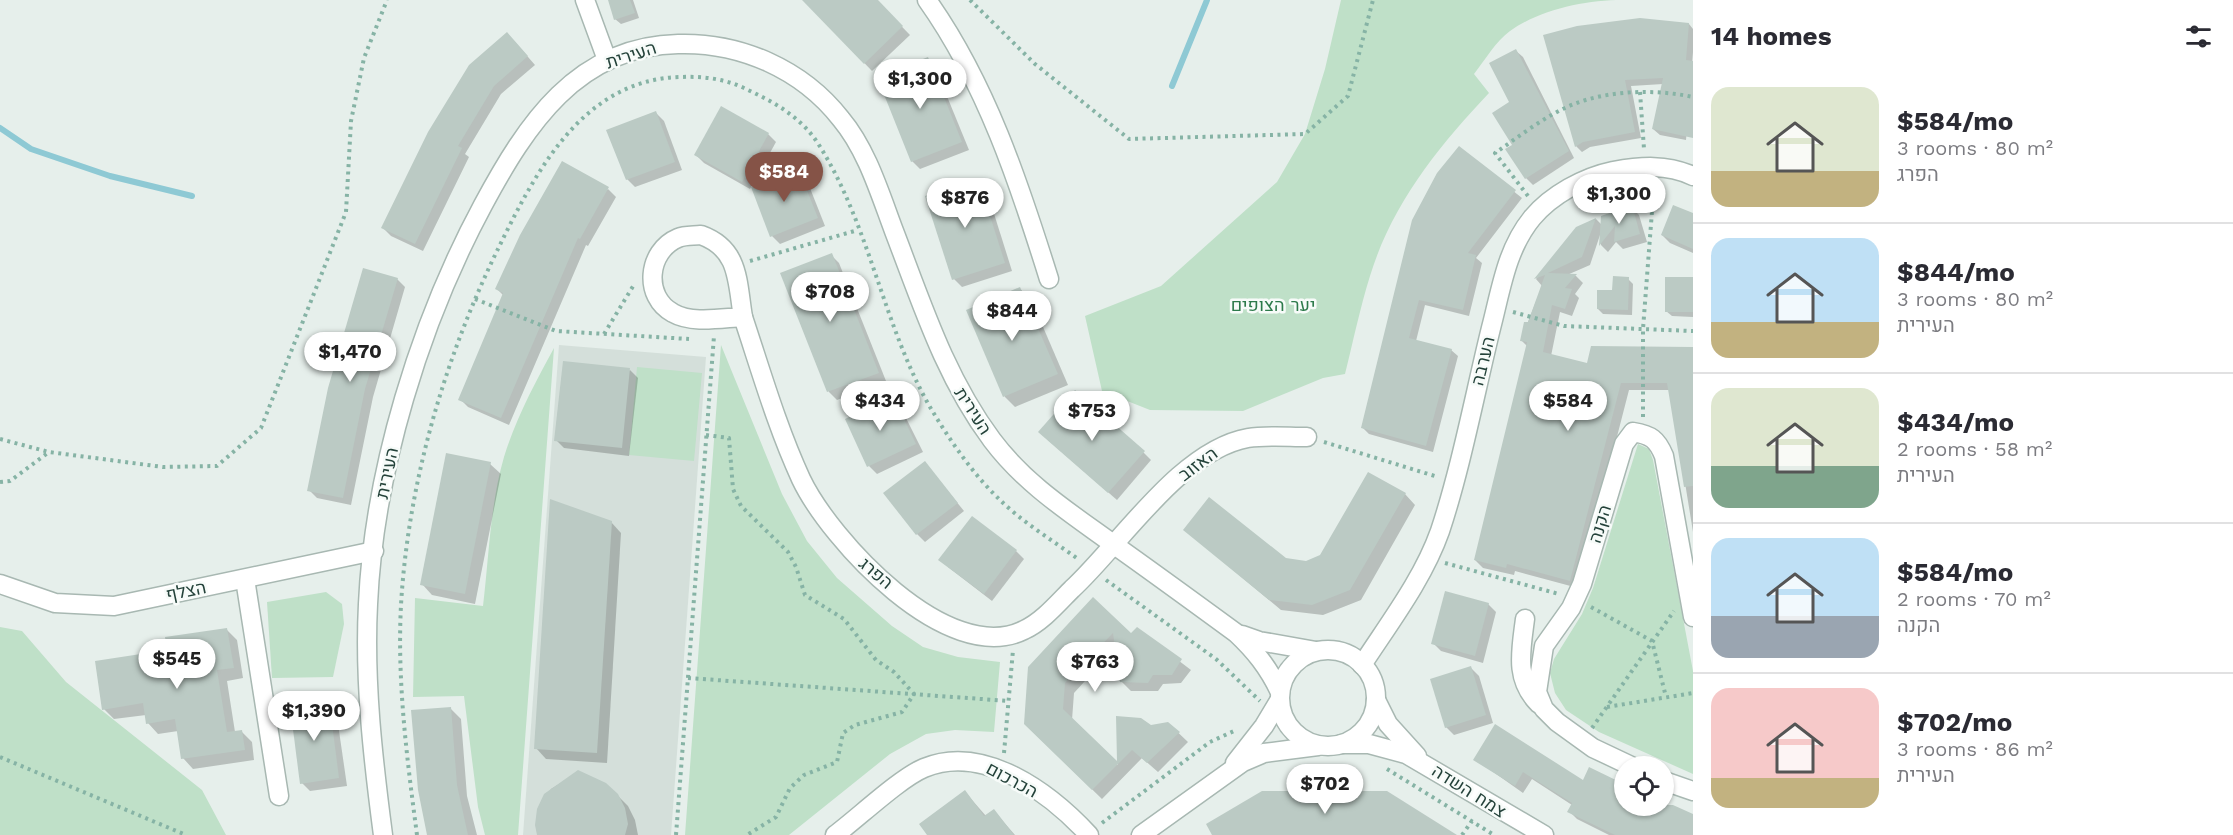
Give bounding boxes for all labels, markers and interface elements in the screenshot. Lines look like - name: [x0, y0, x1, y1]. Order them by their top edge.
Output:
- icon: filters: [2182, 20, 2215, 53]
- text: 14 homes: [1711, 21, 1832, 51]
- street label: העירית: [603, 37, 659, 73]
- pin: $1,300: [871, 59, 969, 110]
- text: $1,300: [888, 66, 952, 90]
- text: $584/mo: [1897, 106, 2013, 136]
- icon: home: [1759, 111, 1831, 183]
- text: 3 rooms · 80 m²: [1897, 136, 2053, 160]
- pin: $584: [748, 152, 820, 203]
- text: $584: [759, 159, 809, 183]
- text: הפרג: [1897, 162, 1939, 186]
- pin: $1,300: [1570, 174, 1668, 225]
- pin: $876: [929, 178, 1001, 229]
- text: $1,300: [1587, 181, 1651, 205]
- text: $876: [941, 185, 989, 209]
- text: $844/mo: [1897, 257, 2015, 287]
- icon: home: [1759, 262, 1831, 334]
- pin: $708: [794, 272, 866, 323]
- text: $708: [805, 279, 855, 303]
- text: 3 rooms · 80 m²: [1897, 287, 2053, 311]
- pin: $844: [976, 291, 1048, 342]
- park label: יער הצופים: [1231, 294, 1315, 315]
- text: $844: [986, 298, 1038, 322]
- text: העירית: [1897, 313, 1955, 337]
- pin: $1,470: [301, 332, 399, 383]
- street label: הערבה: [1466, 334, 1499, 388]
- text: $1,470: [318, 339, 382, 363]
- pin: $434: [844, 381, 916, 432]
- pin: $584: [1532, 381, 1604, 432]
- street label: העירית: [950, 383, 996, 438]
- text: $434: [855, 388, 905, 412]
- text: $584: [1543, 388, 1593, 412]
- pin: $753: [1056, 391, 1128, 442]
- text: $753: [1068, 398, 1116, 422]
- text: $434/mo: [1897, 407, 2014, 437]
- icon: home: [1759, 412, 1831, 484]
- text: 2 rooms · 58 m²: [1897, 437, 2052, 461]
- street label: האזוב: [1174, 442, 1221, 485]
- street label: העירית: [371, 445, 402, 500]
- text: העירית: [1897, 463, 1955, 487]
- street label: הקנה: [1584, 502, 1615, 546]
- street label: הפרג: [855, 552, 897, 593]
- text: $584/mo: [1897, 557, 2013, 587]
- icon: home: [1759, 562, 1831, 634]
- street label: הצלף: [164, 576, 208, 605]
- text: 2 rooms · 70 m²: [1897, 587, 2051, 611]
- text: הקנה: [1897, 613, 1940, 637]
- pin: $545: [141, 639, 213, 690]
- pin: $763: [1059, 642, 1131, 693]
- text: $545: [152, 646, 202, 670]
- text: $763: [1071, 649, 1119, 673]
- pin: $1,390: [265, 691, 363, 742]
- text: $1,390: [282, 698, 346, 722]
- text: $702/mo: [1897, 707, 2012, 737]
- icon: home: [1759, 712, 1831, 784]
- text: 3 rooms · 86 m²: [1897, 737, 2053, 761]
- map controls: [1614, 756, 1674, 816]
- button: locate: [1614, 756, 1674, 816]
- street label: הכרכום: [983, 757, 1042, 802]
- street label: צמח השדה: [1428, 760, 1510, 822]
- text: העירית: [1897, 763, 1955, 787]
- pin: $702: [1289, 764, 1361, 815]
- text: $702: [1300, 771, 1350, 795]

